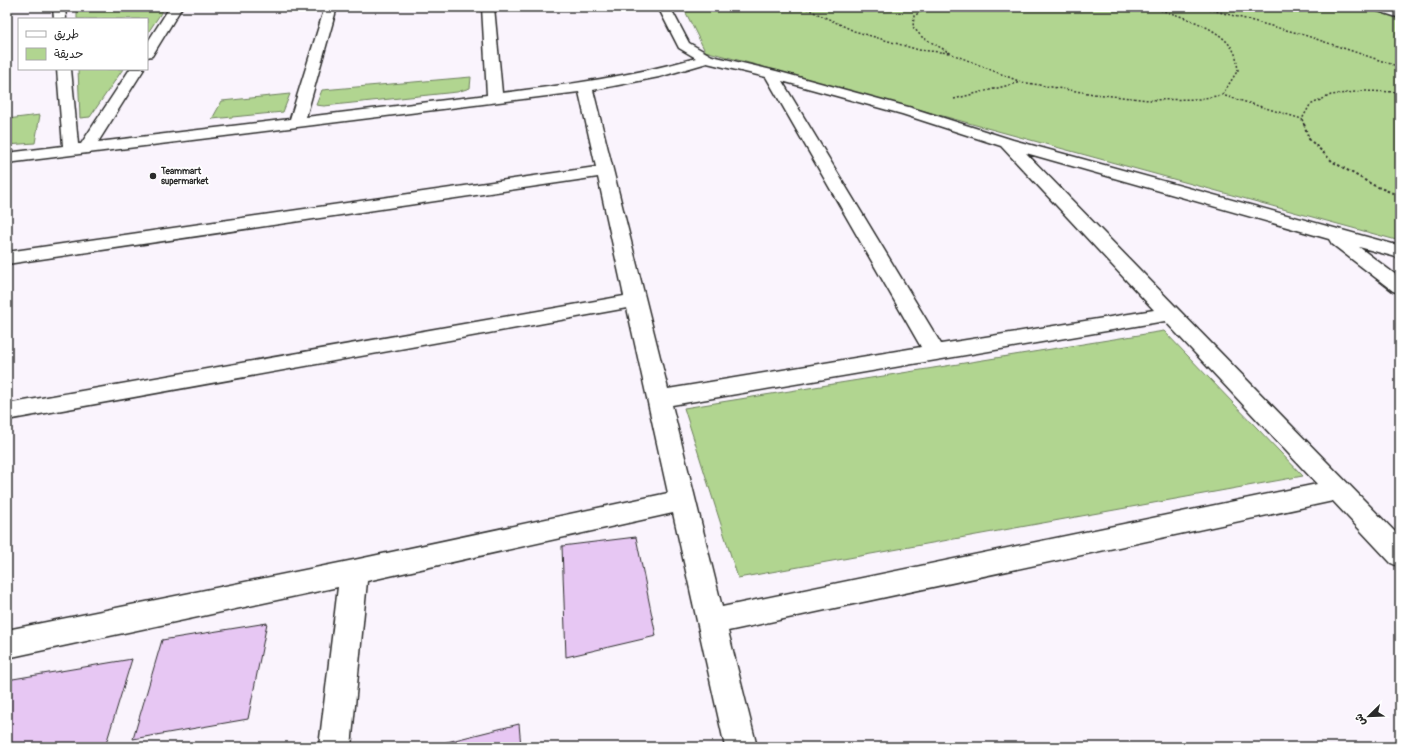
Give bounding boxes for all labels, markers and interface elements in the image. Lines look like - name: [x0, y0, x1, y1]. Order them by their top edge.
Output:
- legend: [18, 18, 148, 70]
- text: طريق: [54, 27, 79, 42]
- text: حديقة: [54, 47, 83, 62]
- place label: Teammart supermarket: [160, 166, 209, 187]
- marker: Teammart supermarket: [148, 171, 158, 181]
- north arrow: [1349, 696, 1389, 736]
- text: ش: [1352, 712, 1369, 728]

